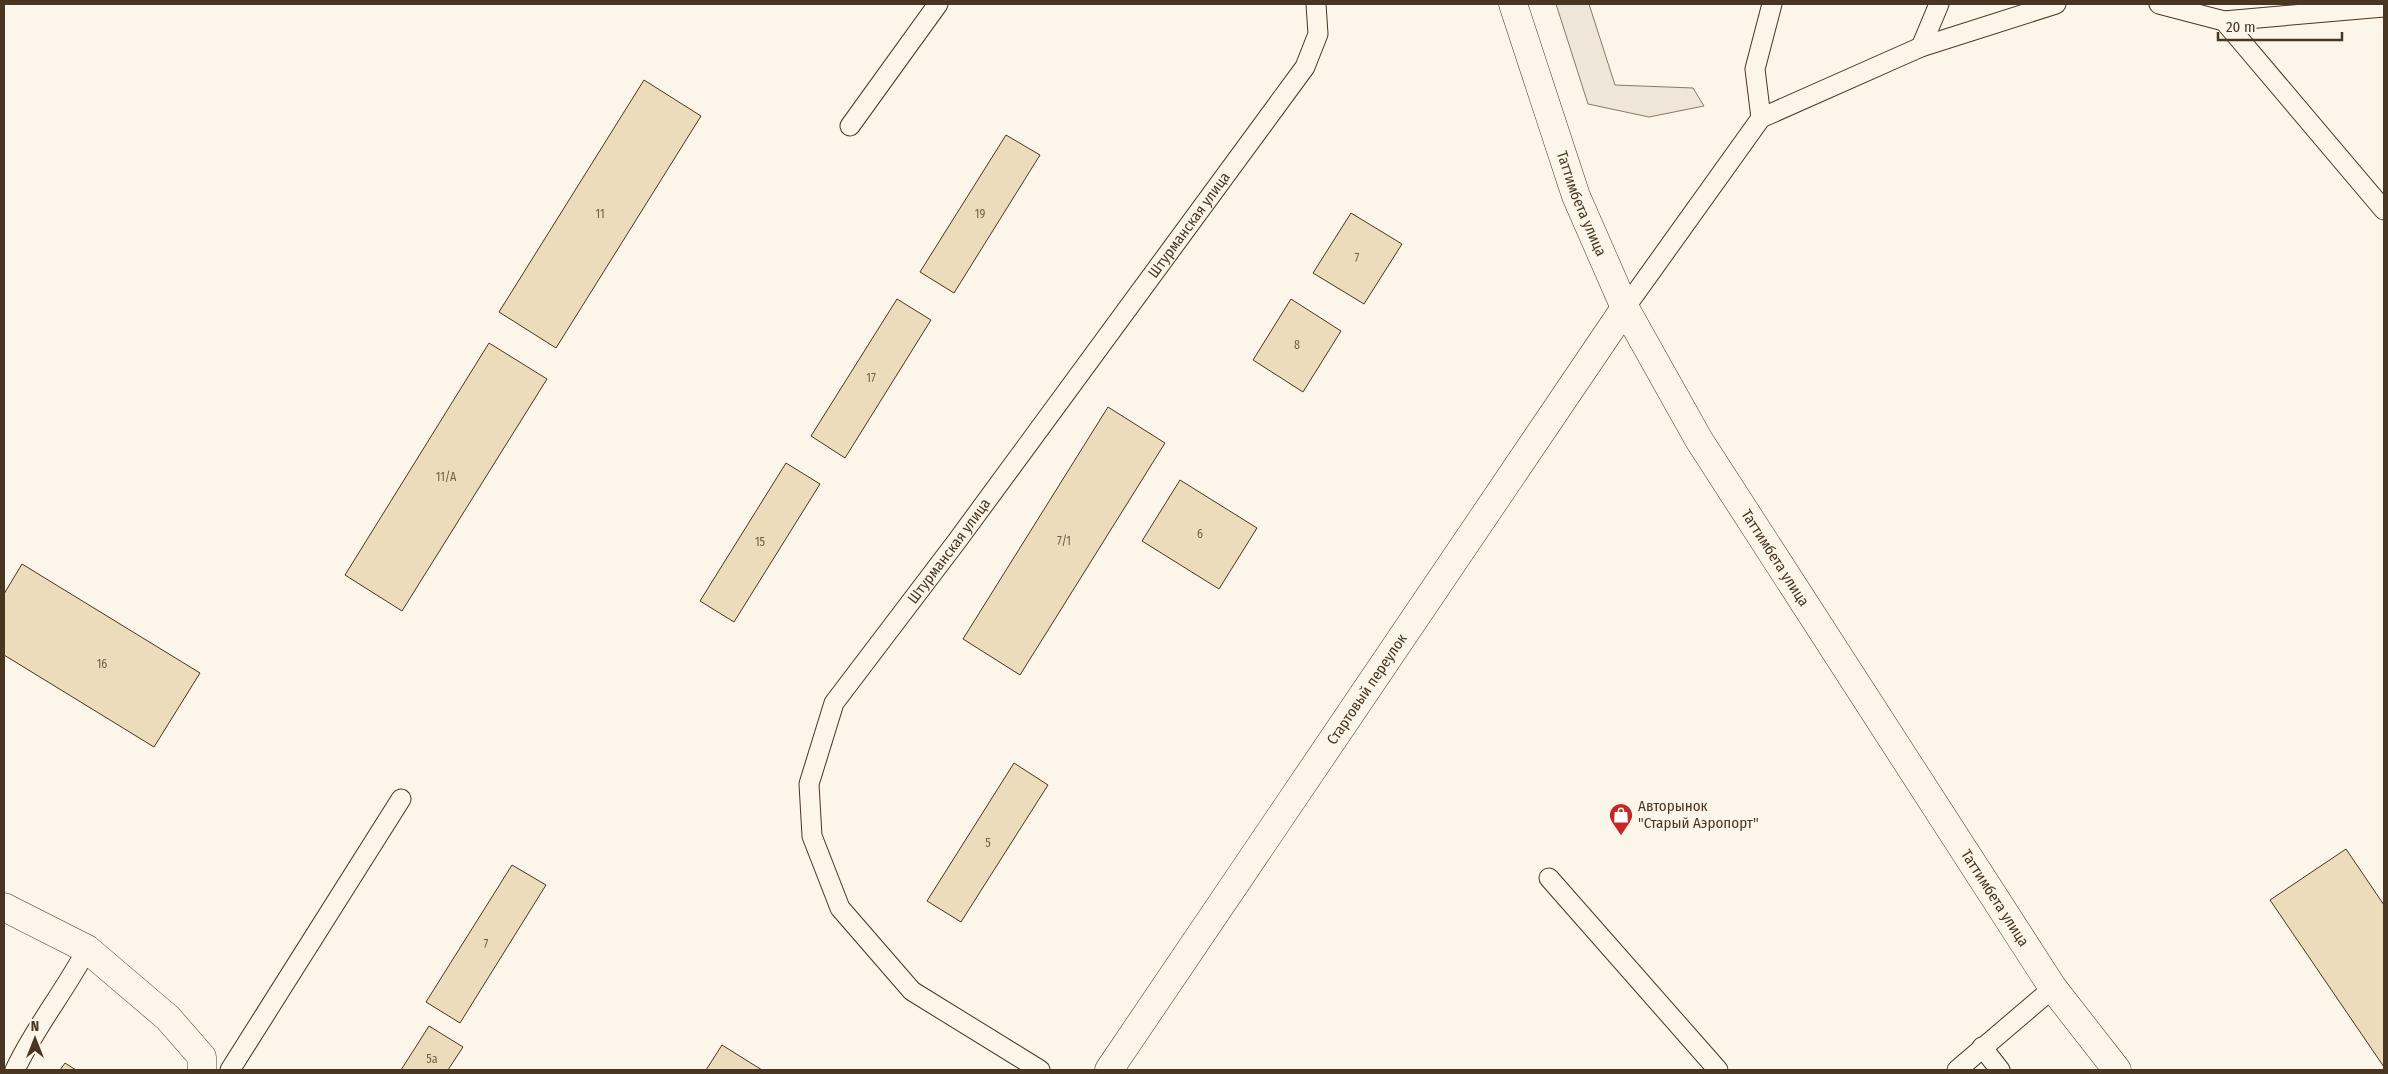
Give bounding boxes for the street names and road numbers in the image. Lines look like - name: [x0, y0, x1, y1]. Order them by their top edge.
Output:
- street label: Таттимбета улица: [1553, 149, 1610, 259]
- street label: Штурманская улица: [1144, 168, 1234, 281]
- street label: Штурманская улица: [904, 495, 994, 607]
- street label: Таттимбета улица: [1737, 506, 1813, 610]
- street label: Стартовый переулок: [1323, 630, 1411, 748]
- street label: Таттимбета улица: [1957, 846, 2033, 950]

